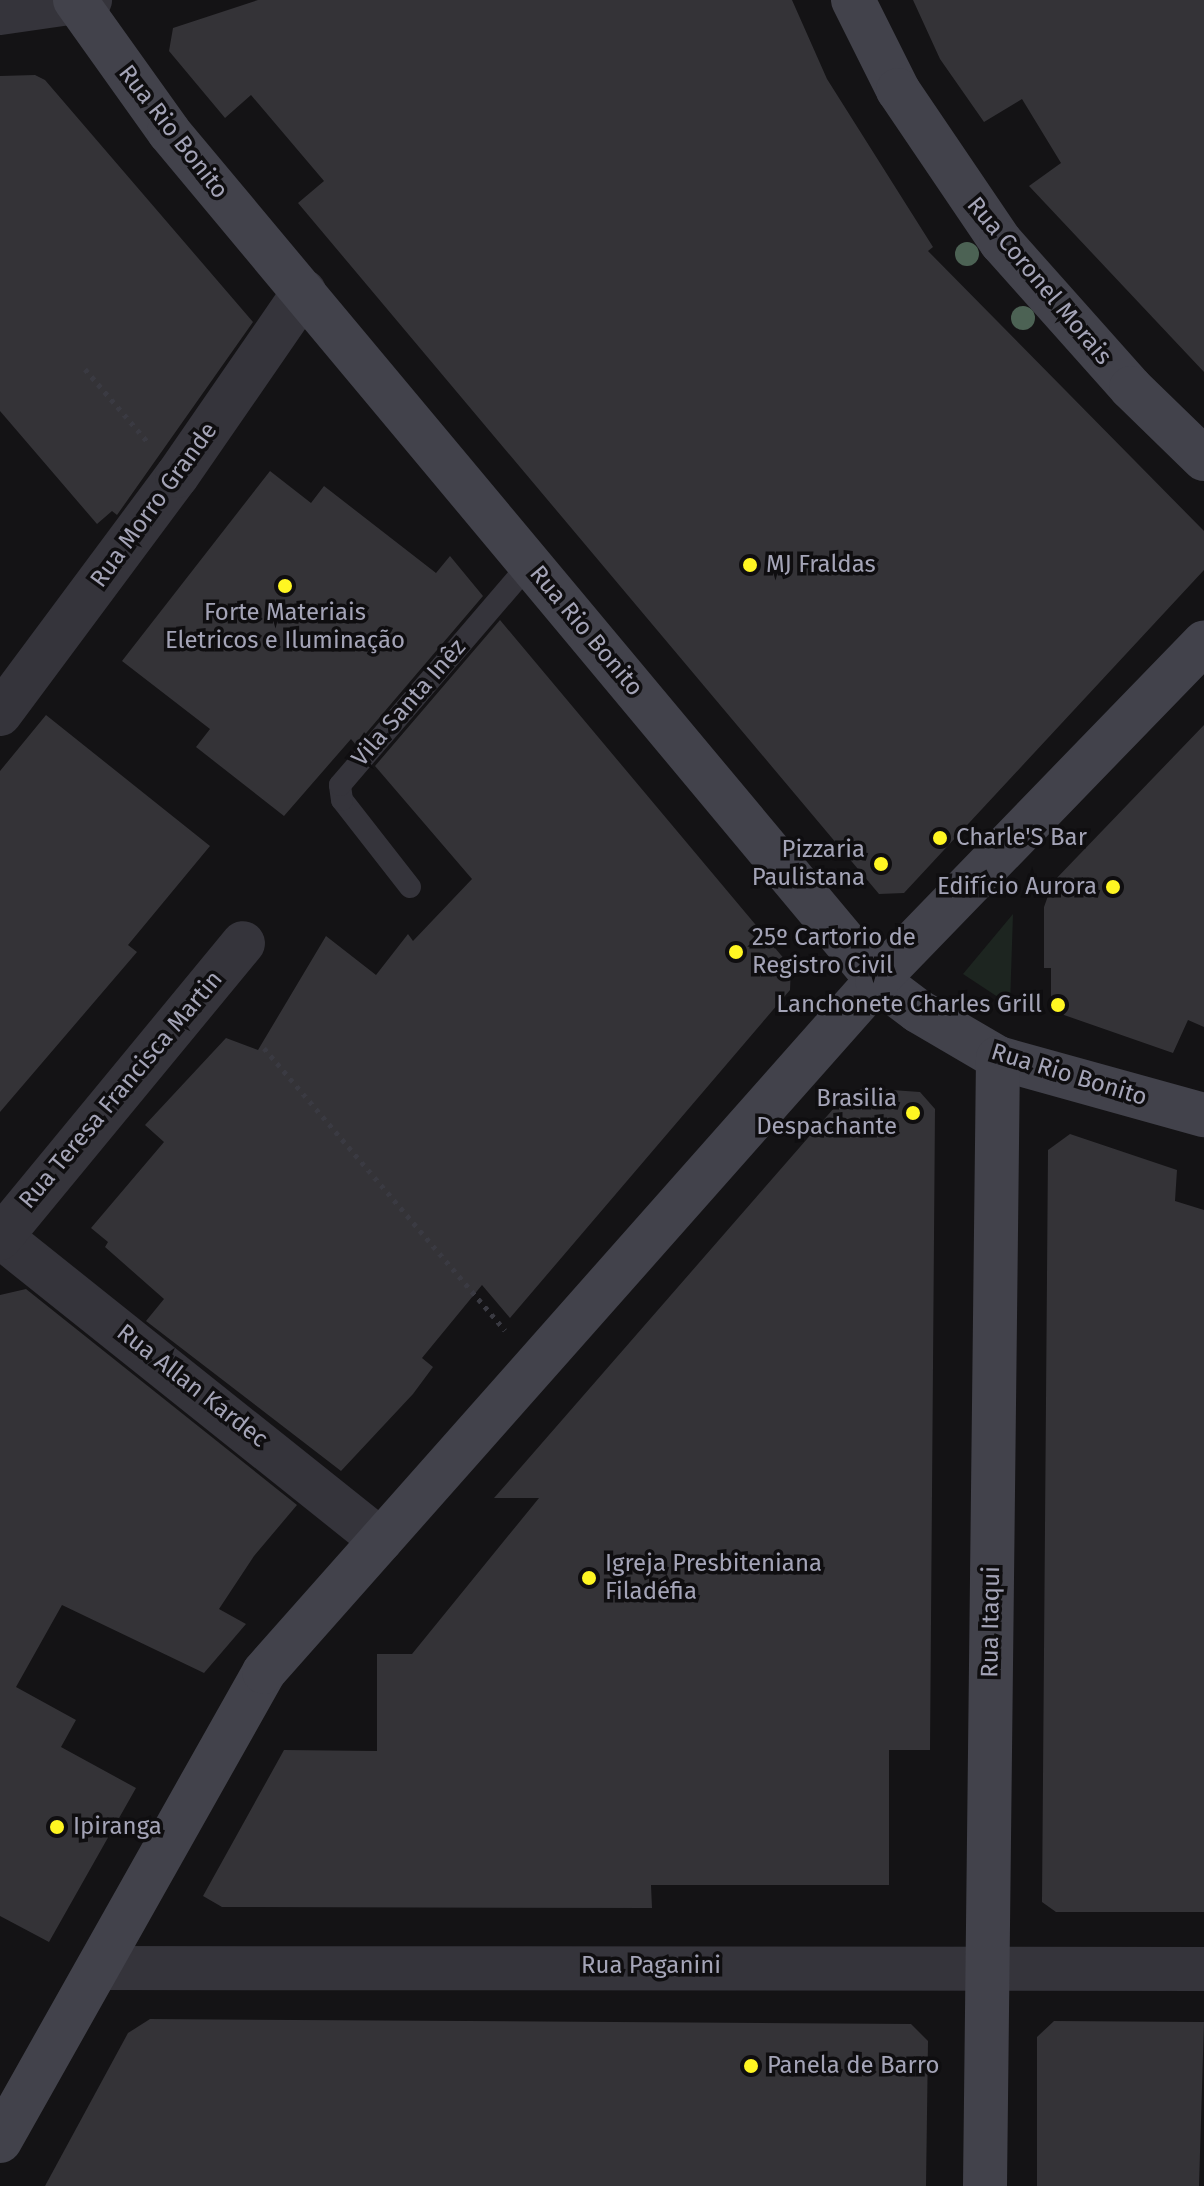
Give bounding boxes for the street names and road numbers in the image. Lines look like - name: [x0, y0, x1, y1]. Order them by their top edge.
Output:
- street label: Rua Rio Bonito: [112, 60, 234, 204]
- street label: Rua Coronel Morais: [960, 191, 1118, 371]
- street label: Rua Morro Grande: [84, 417, 224, 593]
- street label: Rua Rio Bonito: [523, 560, 649, 702]
- street label: Vila Santa Inêz: [346, 634, 472, 772]
- street label: Rua Teresa Francisca Martin: [13, 965, 229, 1215]
- street label: Rua Rio Bonito: [988, 1038, 1150, 1112]
- street label: Rua Allan Kardec: [111, 1318, 273, 1454]
- street label: Rua Itaqui: [976, 1566, 1006, 1678]
- street label: Rua Paganini: [581, 1952, 721, 1980]

